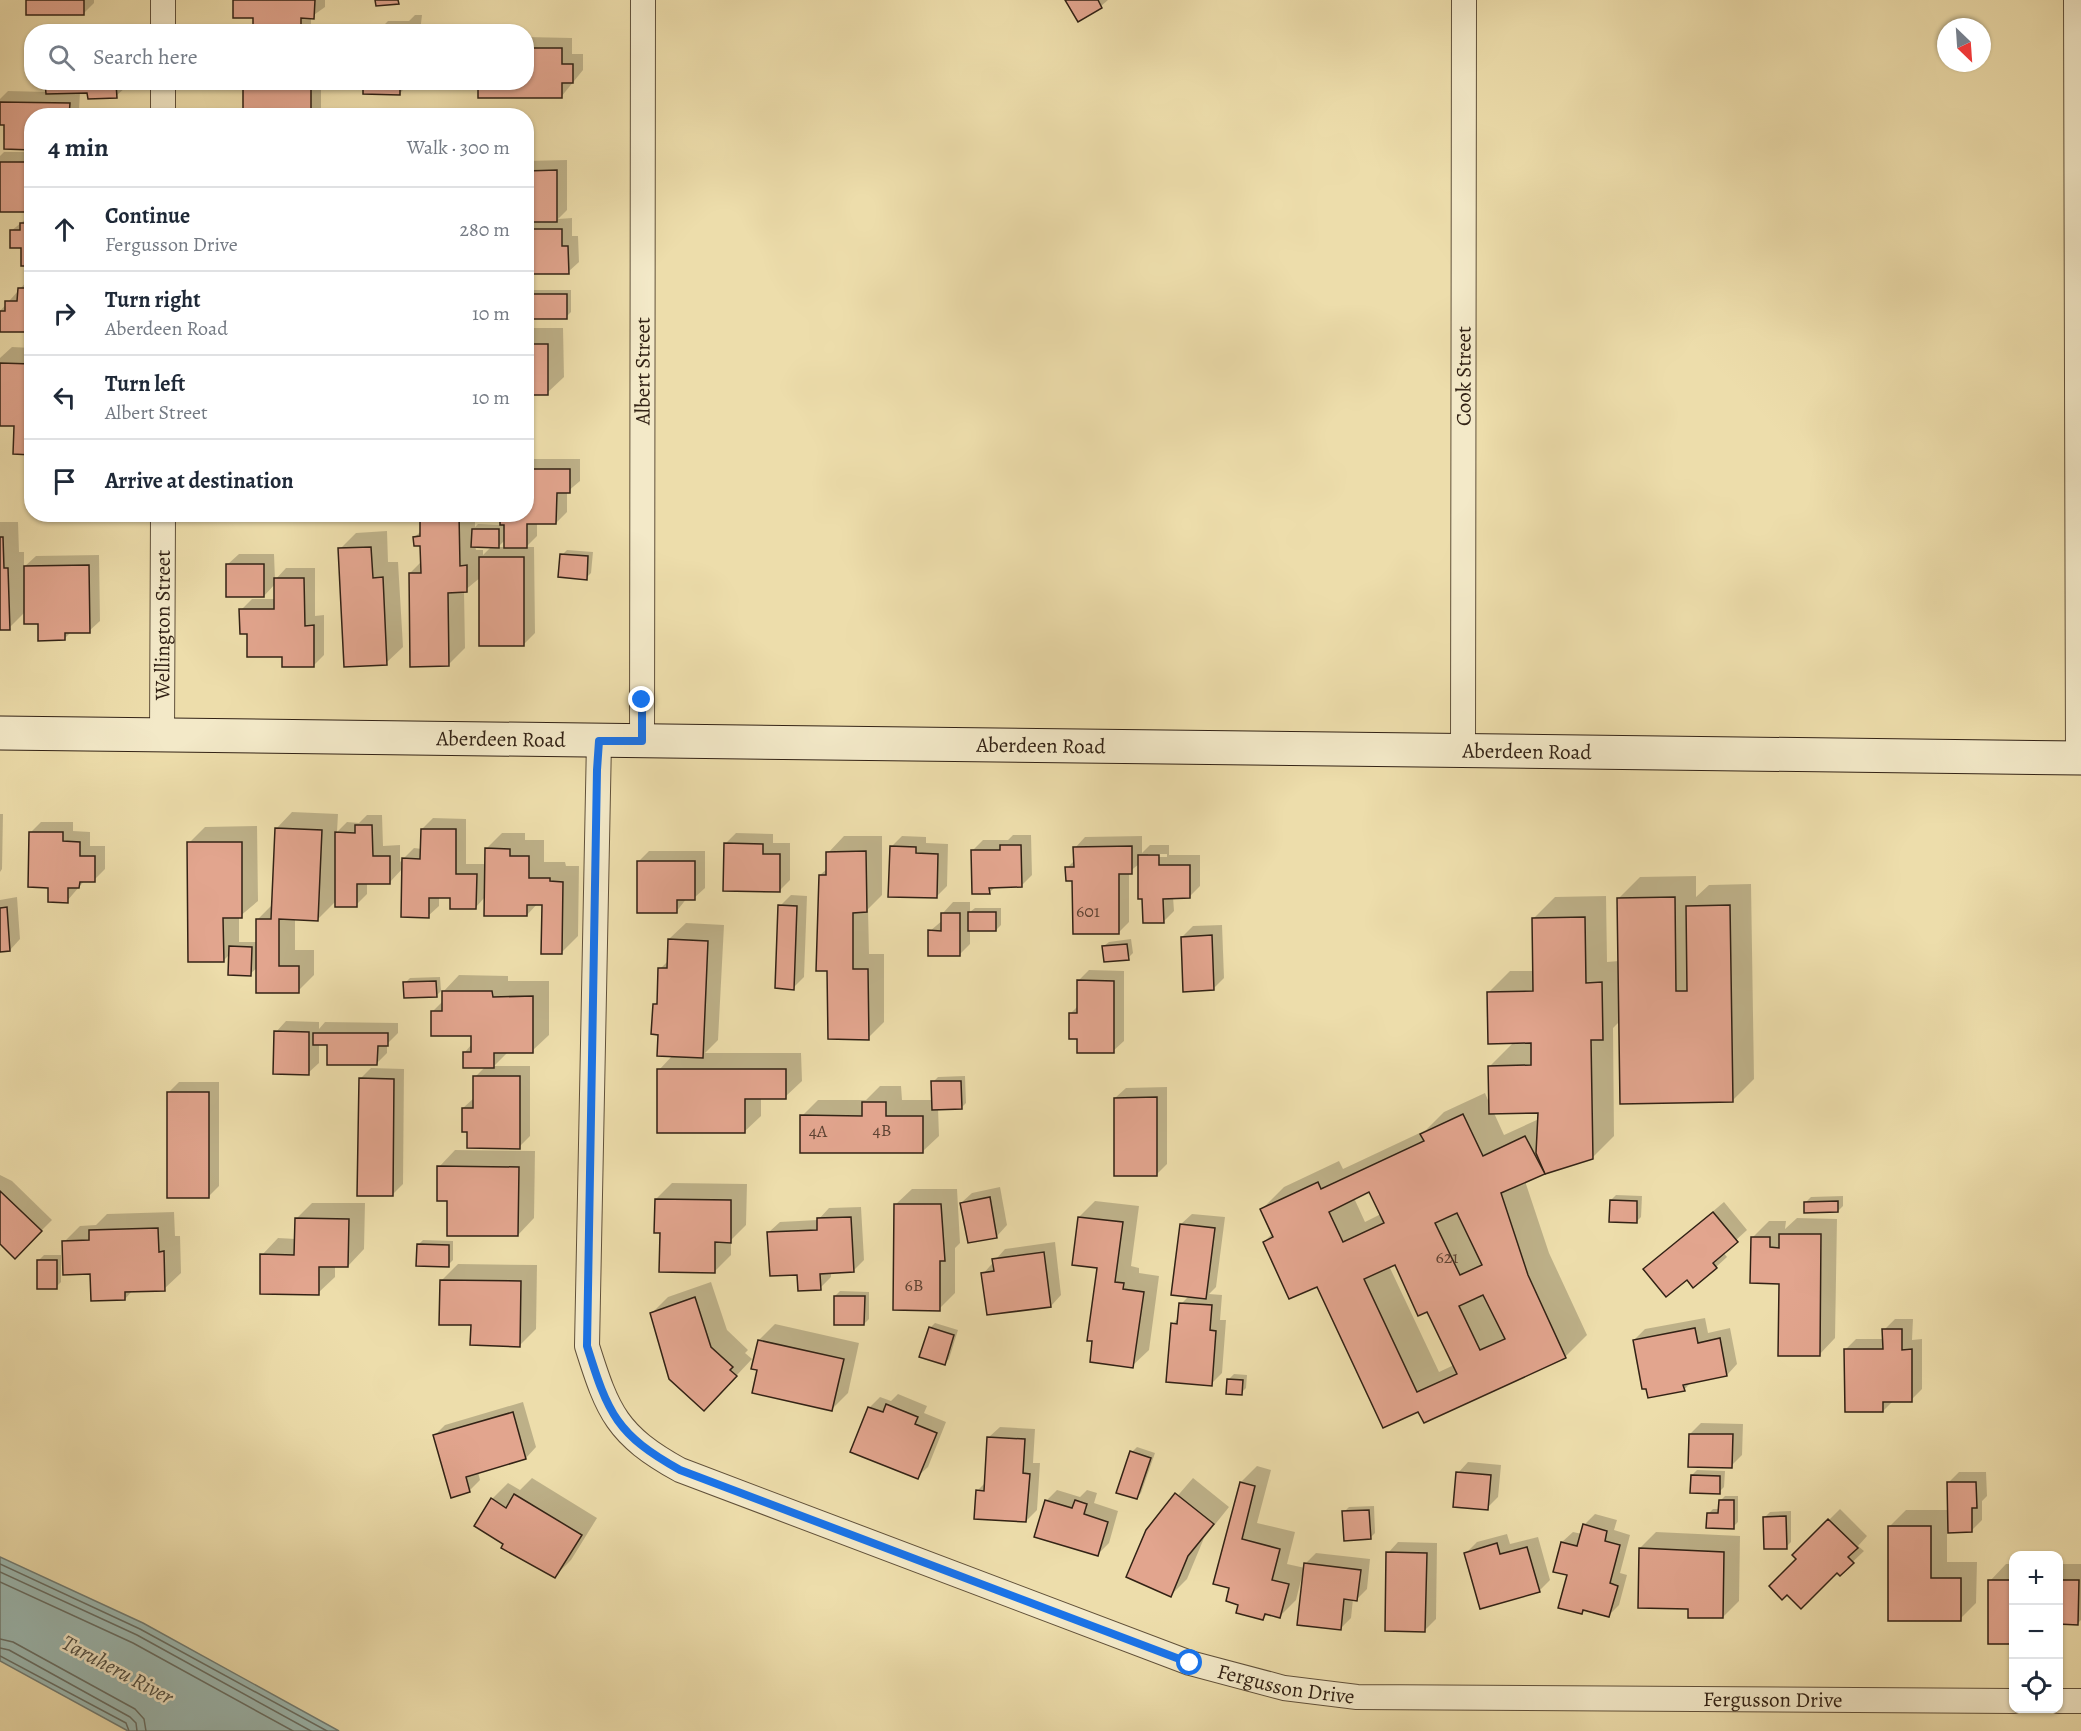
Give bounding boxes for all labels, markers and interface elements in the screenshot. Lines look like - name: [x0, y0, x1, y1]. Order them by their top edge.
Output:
- north arrow: [1937, 18, 1991, 72]
- search box: [24, 24, 534, 90]
- icon: search: [45, 41, 78, 74]
- text: Search here: [93, 42, 198, 72]
- text: 4 min: [48, 130, 109, 165]
- text: Walk · 300 m: [407, 134, 510, 161]
- text: Continue: [105, 201, 190, 231]
- icon: ahead: [48, 213, 81, 246]
- text: 280 m: [460, 216, 510, 243]
- text: Fergusson Drive: [105, 231, 238, 258]
- text: Turn right: [105, 285, 201, 315]
- icon: right: [48, 297, 81, 330]
- text: 10 m: [472, 300, 510, 327]
- text: Aberdeen Road: [105, 315, 228, 342]
- street label: Albert Street: [628, 317, 657, 426]
- street label: Cook Street: [1449, 326, 1478, 426]
- text: Turn left: [105, 369, 185, 399]
- icon: left: [48, 381, 81, 414]
- text: 10 m: [472, 384, 510, 411]
- text: Albert Street: [105, 399, 208, 426]
- icon: arrive: [48, 465, 81, 498]
- text: Arrive at destination: [105, 466, 294, 496]
- street label: Wellington Street: [148, 550, 177, 701]
- route end: [628, 686, 654, 712]
- street label: Aberdeen Road: [435, 724, 567, 754]
- street label: Aberdeen Road: [975, 731, 1106, 760]
- street label: Aberdeen Road: [1461, 737, 1592, 766]
- house number: 601: [1076, 899, 1100, 923]
- house number: 4B: [873, 1118, 891, 1142]
- house number: 4A: [809, 1119, 828, 1143]
- house number: 621: [1435, 1245, 1459, 1269]
- house number: 6B: [904, 1273, 924, 1297]
- map controls: [2009, 1551, 2063, 1713]
- button: +: [2009, 1551, 2063, 1605]
- button: −: [2009, 1605, 2063, 1659]
- water label: Taruheru River: [56, 1628, 180, 1712]
- route start: [1176, 1649, 1202, 1675]
- street label: Fergusson Drive: [1214, 1657, 1356, 1711]
- button: locate: [2009, 1659, 2063, 1713]
- street label: Fergusson Drive: [1703, 1685, 1843, 1714]

